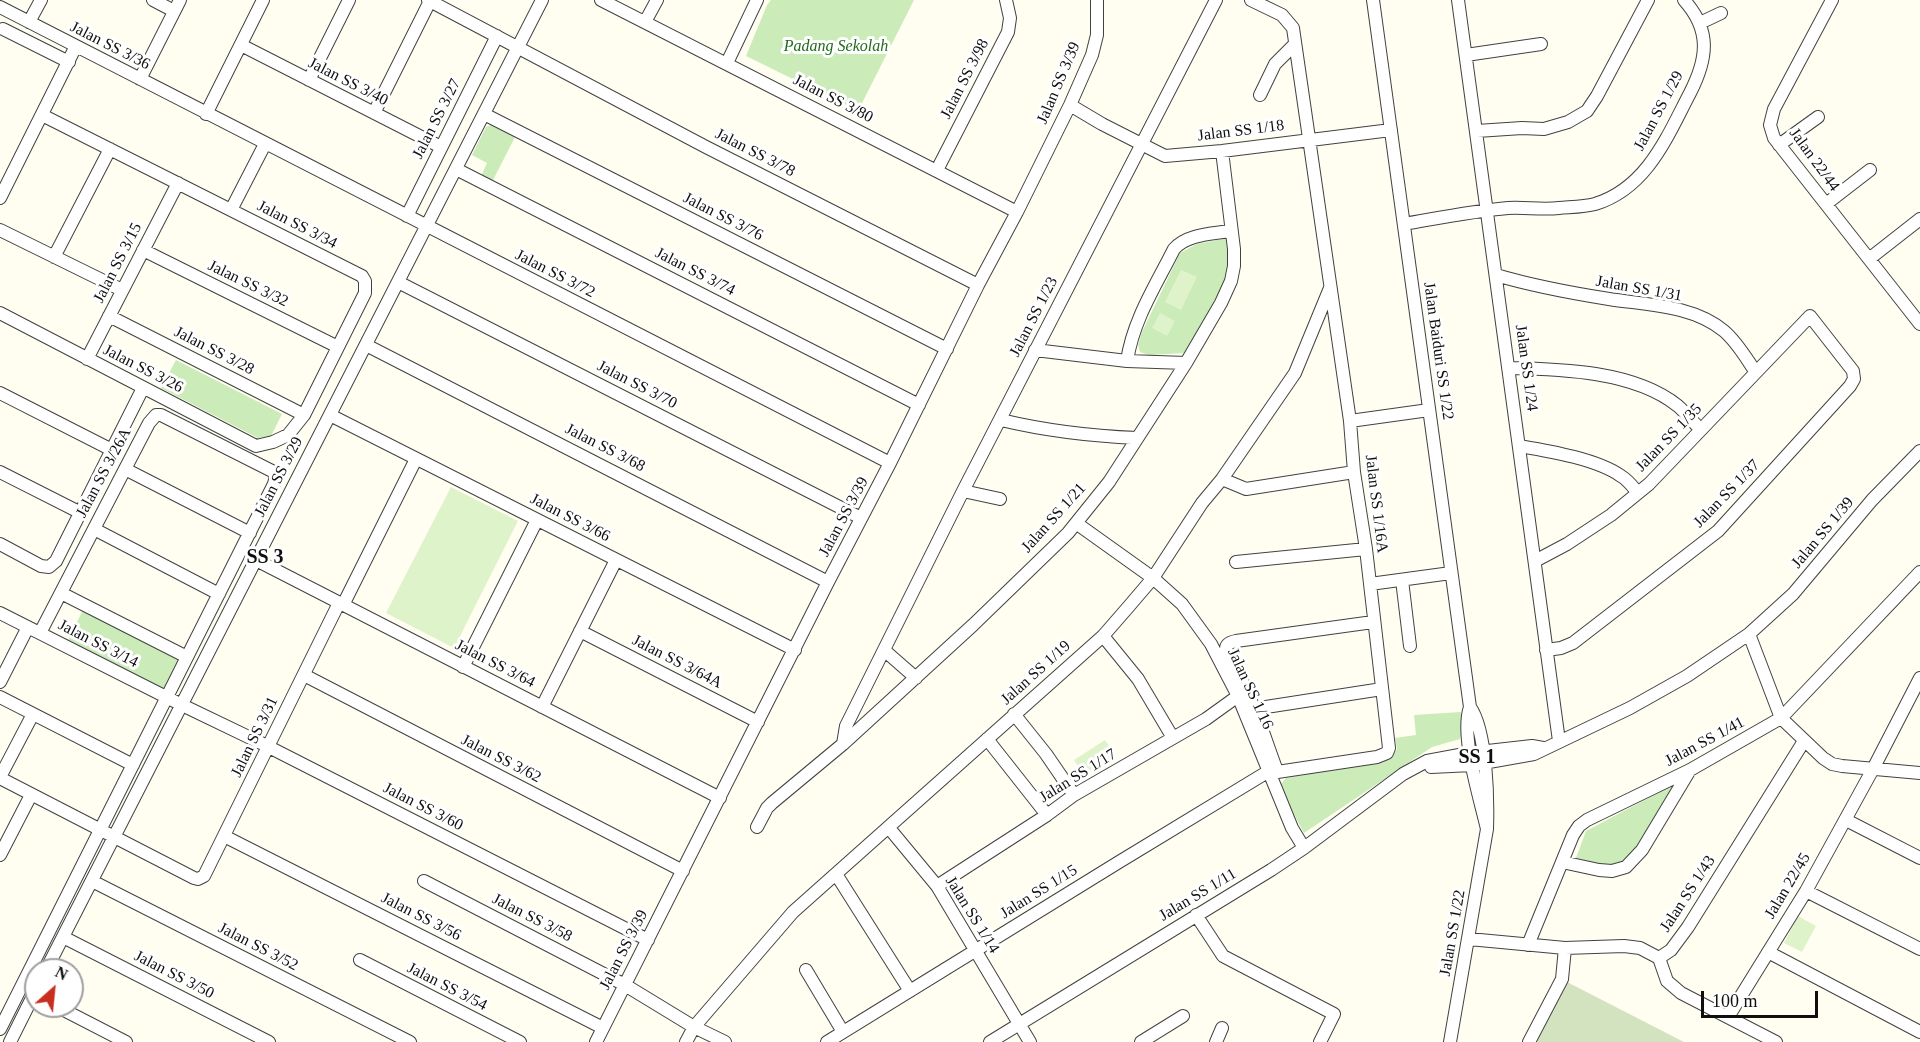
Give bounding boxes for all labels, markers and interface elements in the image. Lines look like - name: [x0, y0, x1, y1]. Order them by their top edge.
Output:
- street label: Jalan SS 3/36: [61, 15, 159, 77]
- street label: Jalan SS 3/98: [934, 30, 996, 128]
- street label: Jalan SS 3/39: [1031, 33, 1087, 133]
- park label: Padang Sekolah: [776, 37, 896, 57]
- street label: Jalan SS 3/40: [299, 51, 397, 113]
- street label: Jalan SS 1/29: [1627, 62, 1691, 160]
- street label: Jalan SS 3/80: [784, 68, 882, 130]
- street label: Jalan SS 3/27: [406, 70, 468, 168]
- street label: Jalan SS 1/18: [1190, 115, 1292, 147]
- street label: Jalan 22/44: [1781, 119, 1847, 201]
- street label: Jalan SS 3/78: [706, 122, 804, 184]
- street label: Jalan SS 3/76: [674, 186, 772, 248]
- street label: Jalan SS 3/34: [248, 194, 346, 256]
- street label: Jalan SS 3/15: [87, 214, 149, 312]
- street label: Jalan SS 3/74: [646, 241, 744, 303]
- street label: Jalan SS 3/72: [506, 243, 604, 305]
- street label: Jalan SS 3/32: [199, 254, 297, 314]
- street label: Jalan SS 1/23: [1003, 268, 1065, 366]
- street label: Jalan SS 1/31: [1588, 271, 1690, 307]
- street label: Jalan Baiduri SS 1/22: [1418, 272, 1458, 430]
- street label: Jalan SS 1/24: [1510, 317, 1542, 419]
- street label: Jalan SS 3/28: [165, 320, 263, 382]
- street label: Jalan SS 3/26: [94, 338, 192, 400]
- street label: Jalan SS 3/70: [588, 354, 686, 416]
- street label: Jalan SS 1/35: [1627, 395, 1711, 481]
- street label: Jalan SS 3/68: [556, 417, 654, 479]
- street label: Jalan SS 3/26A: [70, 420, 138, 526]
- street label: Jalan SS 3/29: [248, 428, 310, 526]
- street label: Jalan SS 1/16A: [1360, 449, 1392, 559]
- street label: Jalan SS 1/37: [1685, 451, 1769, 537]
- street label: Jalan SS 3/39: [812, 468, 876, 566]
- street label: Jalan SS 1/21: [1013, 475, 1095, 561]
- street label: Jalan SS 3/66: [521, 487, 619, 549]
- street label: Jalan SS 1/39: [1784, 489, 1862, 577]
- district label: SS 3: [245, 546, 285, 570]
- street label: Jalan SS 3/14: [49, 613, 147, 675]
- street label: Jalan SS 3/64A: [624, 629, 730, 695]
- street label: Jalan SS 1/19: [993, 632, 1079, 714]
- street label: Jalan SS 3/64: [446, 633, 544, 695]
- street label: Jalan SS 1/16: [1220, 640, 1280, 738]
- street label: Jalan SS 3/31: [225, 688, 285, 786]
- street label: Jalan SS 1/41: [1656, 710, 1754, 774]
- street label: Jalan SS 3/62: [452, 728, 550, 790]
- street label: Jalan SS 1/17: [1031, 741, 1125, 811]
- district label: SS 1: [1457, 746, 1497, 770]
- street label: Jalan SS 3/60: [374, 776, 472, 838]
- street label: Jalan 22/45: [1758, 844, 1818, 928]
- street label: Jalan SS 1/43: [1653, 847, 1723, 941]
- street label: Jalan SS 1/15: [992, 857, 1086, 927]
- street label: Jalan SS 1/11: [1150, 861, 1246, 929]
- street label: Jalan SS 1/14: [937, 868, 1007, 962]
- street label: Jalan SS 1/22: [1435, 882, 1471, 984]
- street label: Jalan SS 3/56: [372, 886, 470, 948]
- street label: Jalan SS 3/58: [483, 887, 581, 949]
- street label: Jalan SS 3/39: [593, 901, 655, 999]
- street label: Jalan SS 3/52: [209, 916, 307, 978]
- street label: Jalan SS 3/50: [125, 944, 223, 1006]
- street label: Jalan SS 3/54: [398, 956, 496, 1018]
- north arrow: [24, 958, 84, 1018]
- text: N: [52, 963, 71, 983]
- scale bar: [1704, 979, 1821, 1017]
- text: 100 m: [1712, 991, 1758, 1011]

